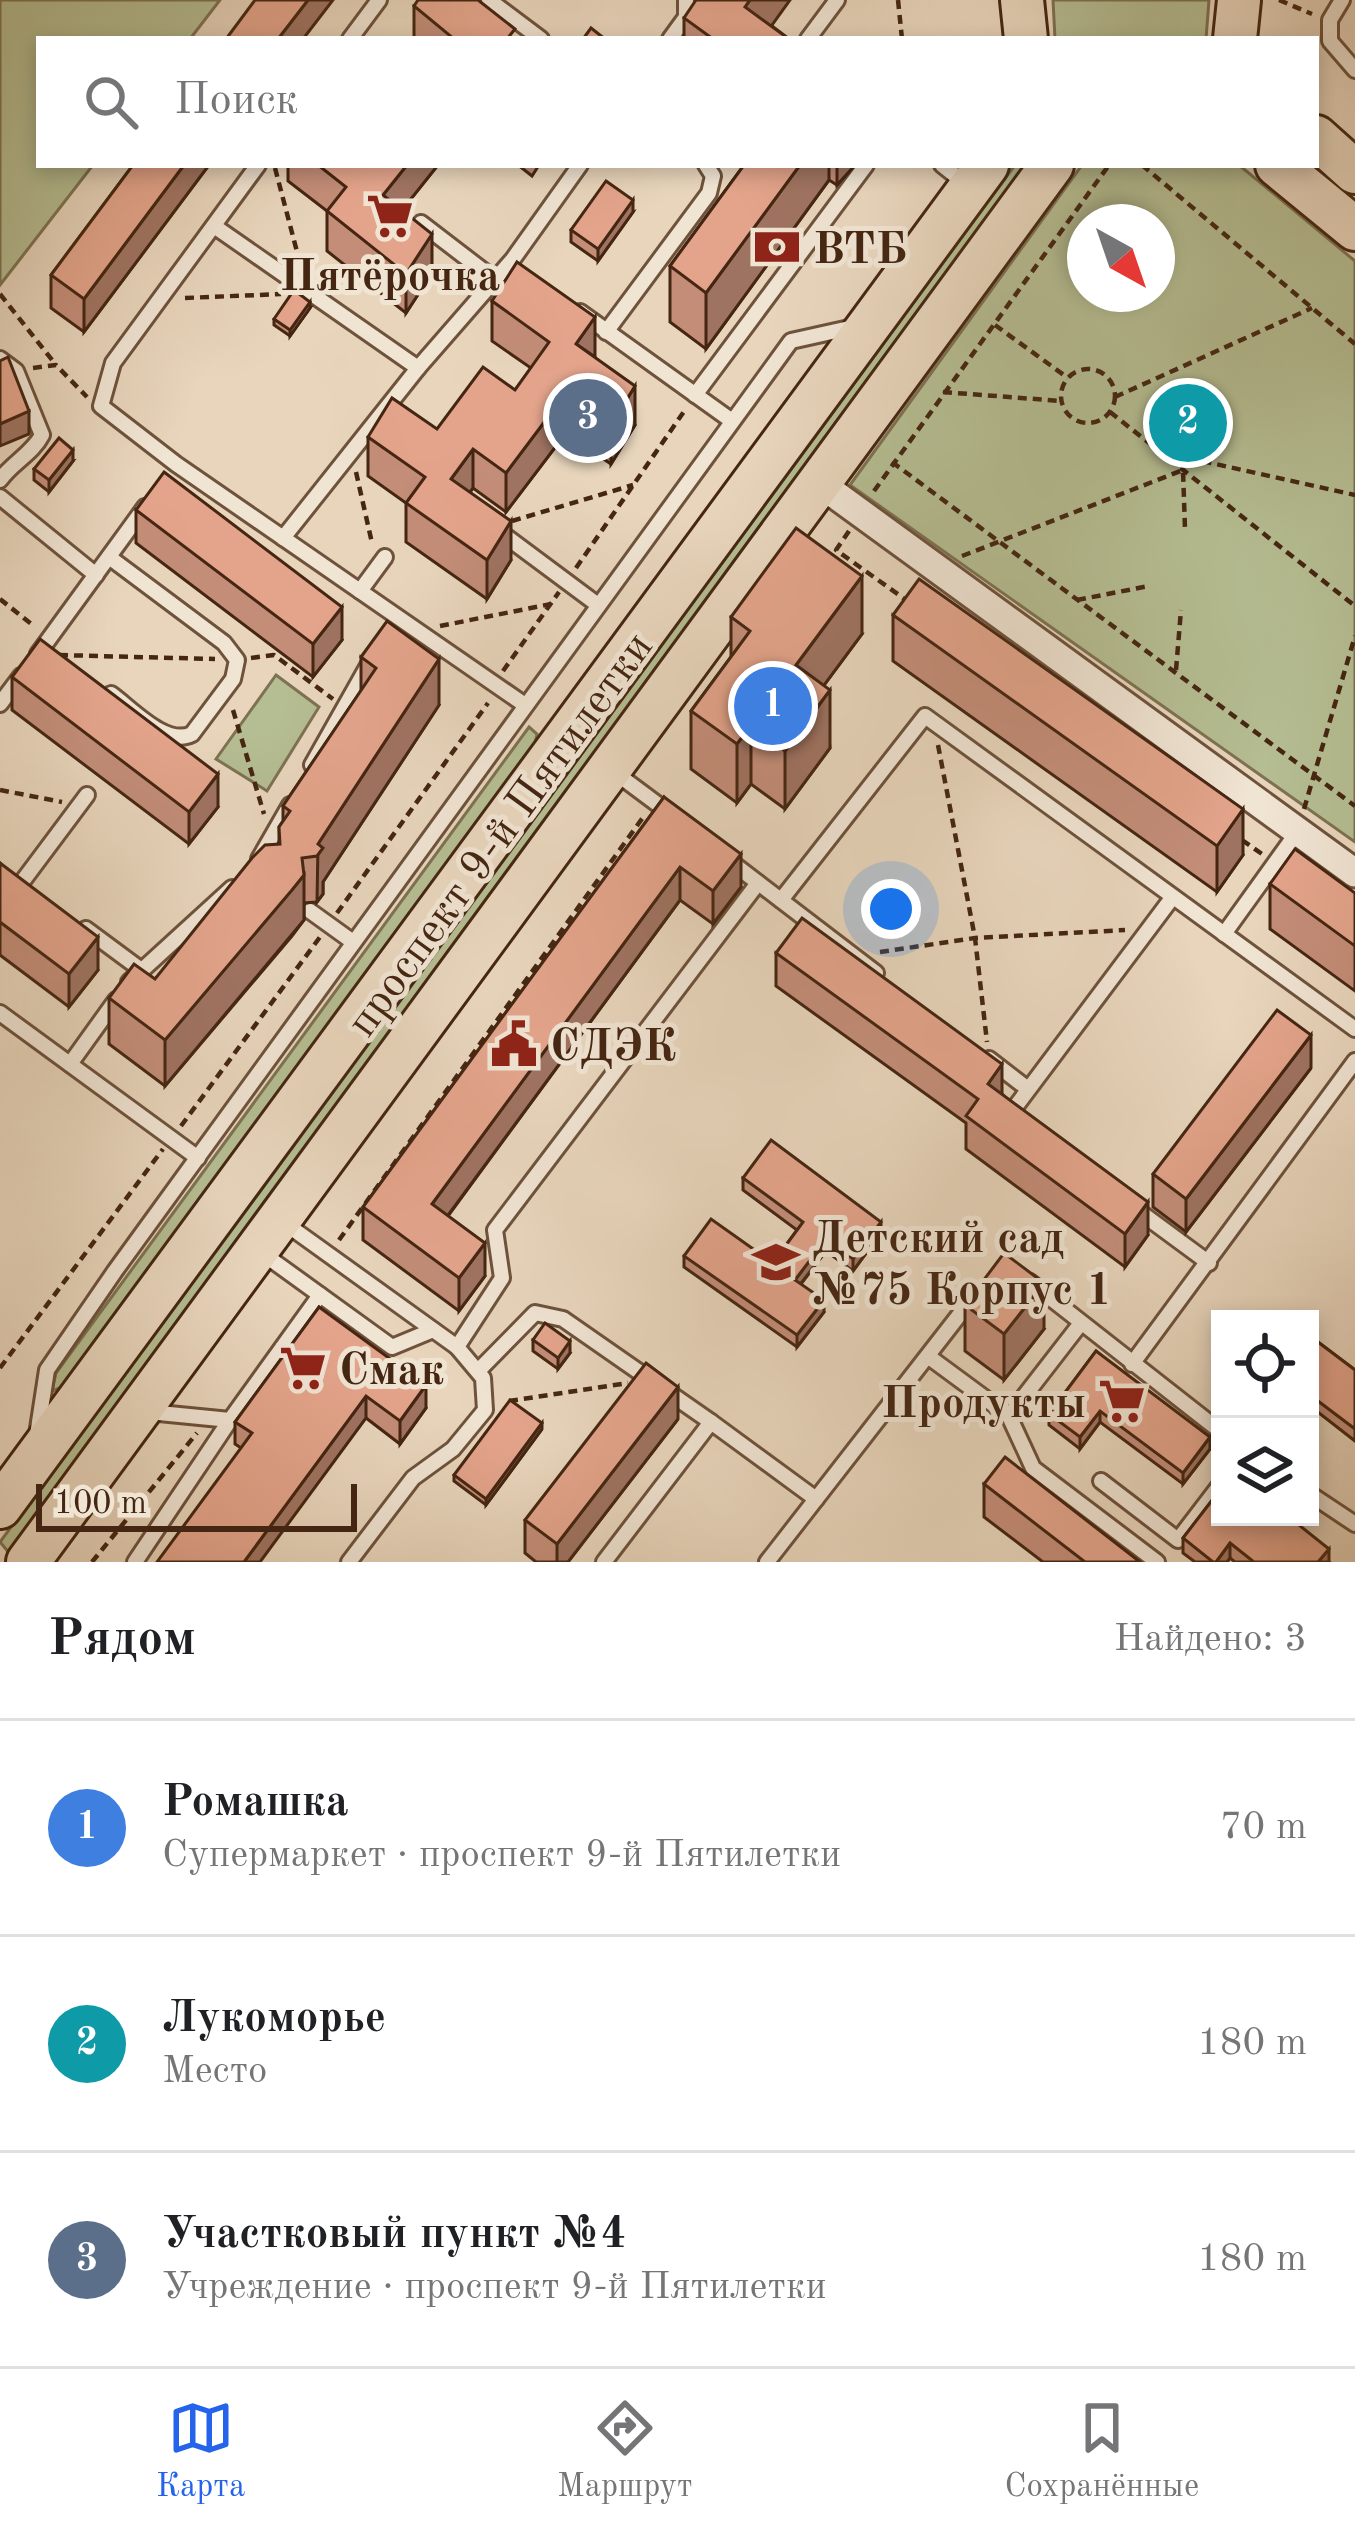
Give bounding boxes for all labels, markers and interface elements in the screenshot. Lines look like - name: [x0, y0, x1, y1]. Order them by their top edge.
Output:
- search box: [36, 36, 1319, 168]
- icon: search: [78, 69, 144, 135]
- text: Поиск: [174, 79, 298, 124]
- supermarket icon: Пятёрочка: [365, 191, 415, 241]
- north arrow: [1067, 204, 1175, 312]
- bank icon: ВТБ: [752, 222, 802, 272]
- place label: ВТБ: [813, 229, 907, 274]
- place label: Пятёрочка: [280, 256, 500, 301]
- pin: 3: [549, 373, 627, 463]
- pin: 2: [1149, 378, 1227, 468]
- street label: проспект 9-й Пятилетки: [340, 625, 663, 1046]
- pin: 1: [734, 661, 812, 751]
- your location: [861, 879, 921, 939]
- public building icon: СДЭК: [489, 1019, 539, 1069]
- place label: СДЭК: [550, 1026, 676, 1071]
- place label: Детский сад №75 Корпус 1: [812, 1218, 1112, 1315]
- school or university icon: Детский сад №75 Корпус 1: [751, 1237, 801, 1287]
- map controls: [1211, 1310, 1319, 1526]
- button: locate: [1211, 1310, 1319, 1418]
- supermarket icon: Смак: [278, 1343, 328, 1393]
- place label: Смак: [339, 1350, 444, 1395]
- supermarket icon: Продукты: [1097, 1376, 1147, 1426]
- place label: Продукты: [881, 1383, 1086, 1428]
- button: layers: [1211, 1418, 1319, 1526]
- scale bar: [36, 1478, 357, 1531]
- text: 100 m: [54, 1488, 147, 1521]
- text: Рядом: [48, 1615, 196, 1666]
- text: Найдено: 3: [1114, 1620, 1307, 1659]
- text: Ромашка: [162, 1781, 349, 1826]
- text: 1: [76, 1808, 98, 1847]
- text: 70 m: [1220, 1808, 1307, 1847]
- text: Супермаркет · проспект 9-й Пятилетки: [162, 1836, 841, 1875]
- text: Лукоморье: [162, 1997, 386, 2042]
- text: 2: [76, 2024, 98, 2063]
- text: 180 m: [1197, 2024, 1307, 2063]
- text: Место: [162, 2052, 267, 2091]
- text: Участковый пункт №4: [162, 2213, 627, 2258]
- text: 3: [76, 2240, 98, 2279]
- text: 180 m: [1197, 2240, 1307, 2279]
- text: Учреждение · проспект 9-й Пятилетки: [162, 2268, 826, 2307]
- tab: Карта: [156, 2395, 245, 2508]
- tab: Маршрут: [557, 2395, 693, 2508]
- tab: Сохранённые: [1004, 2395, 1199, 2508]

